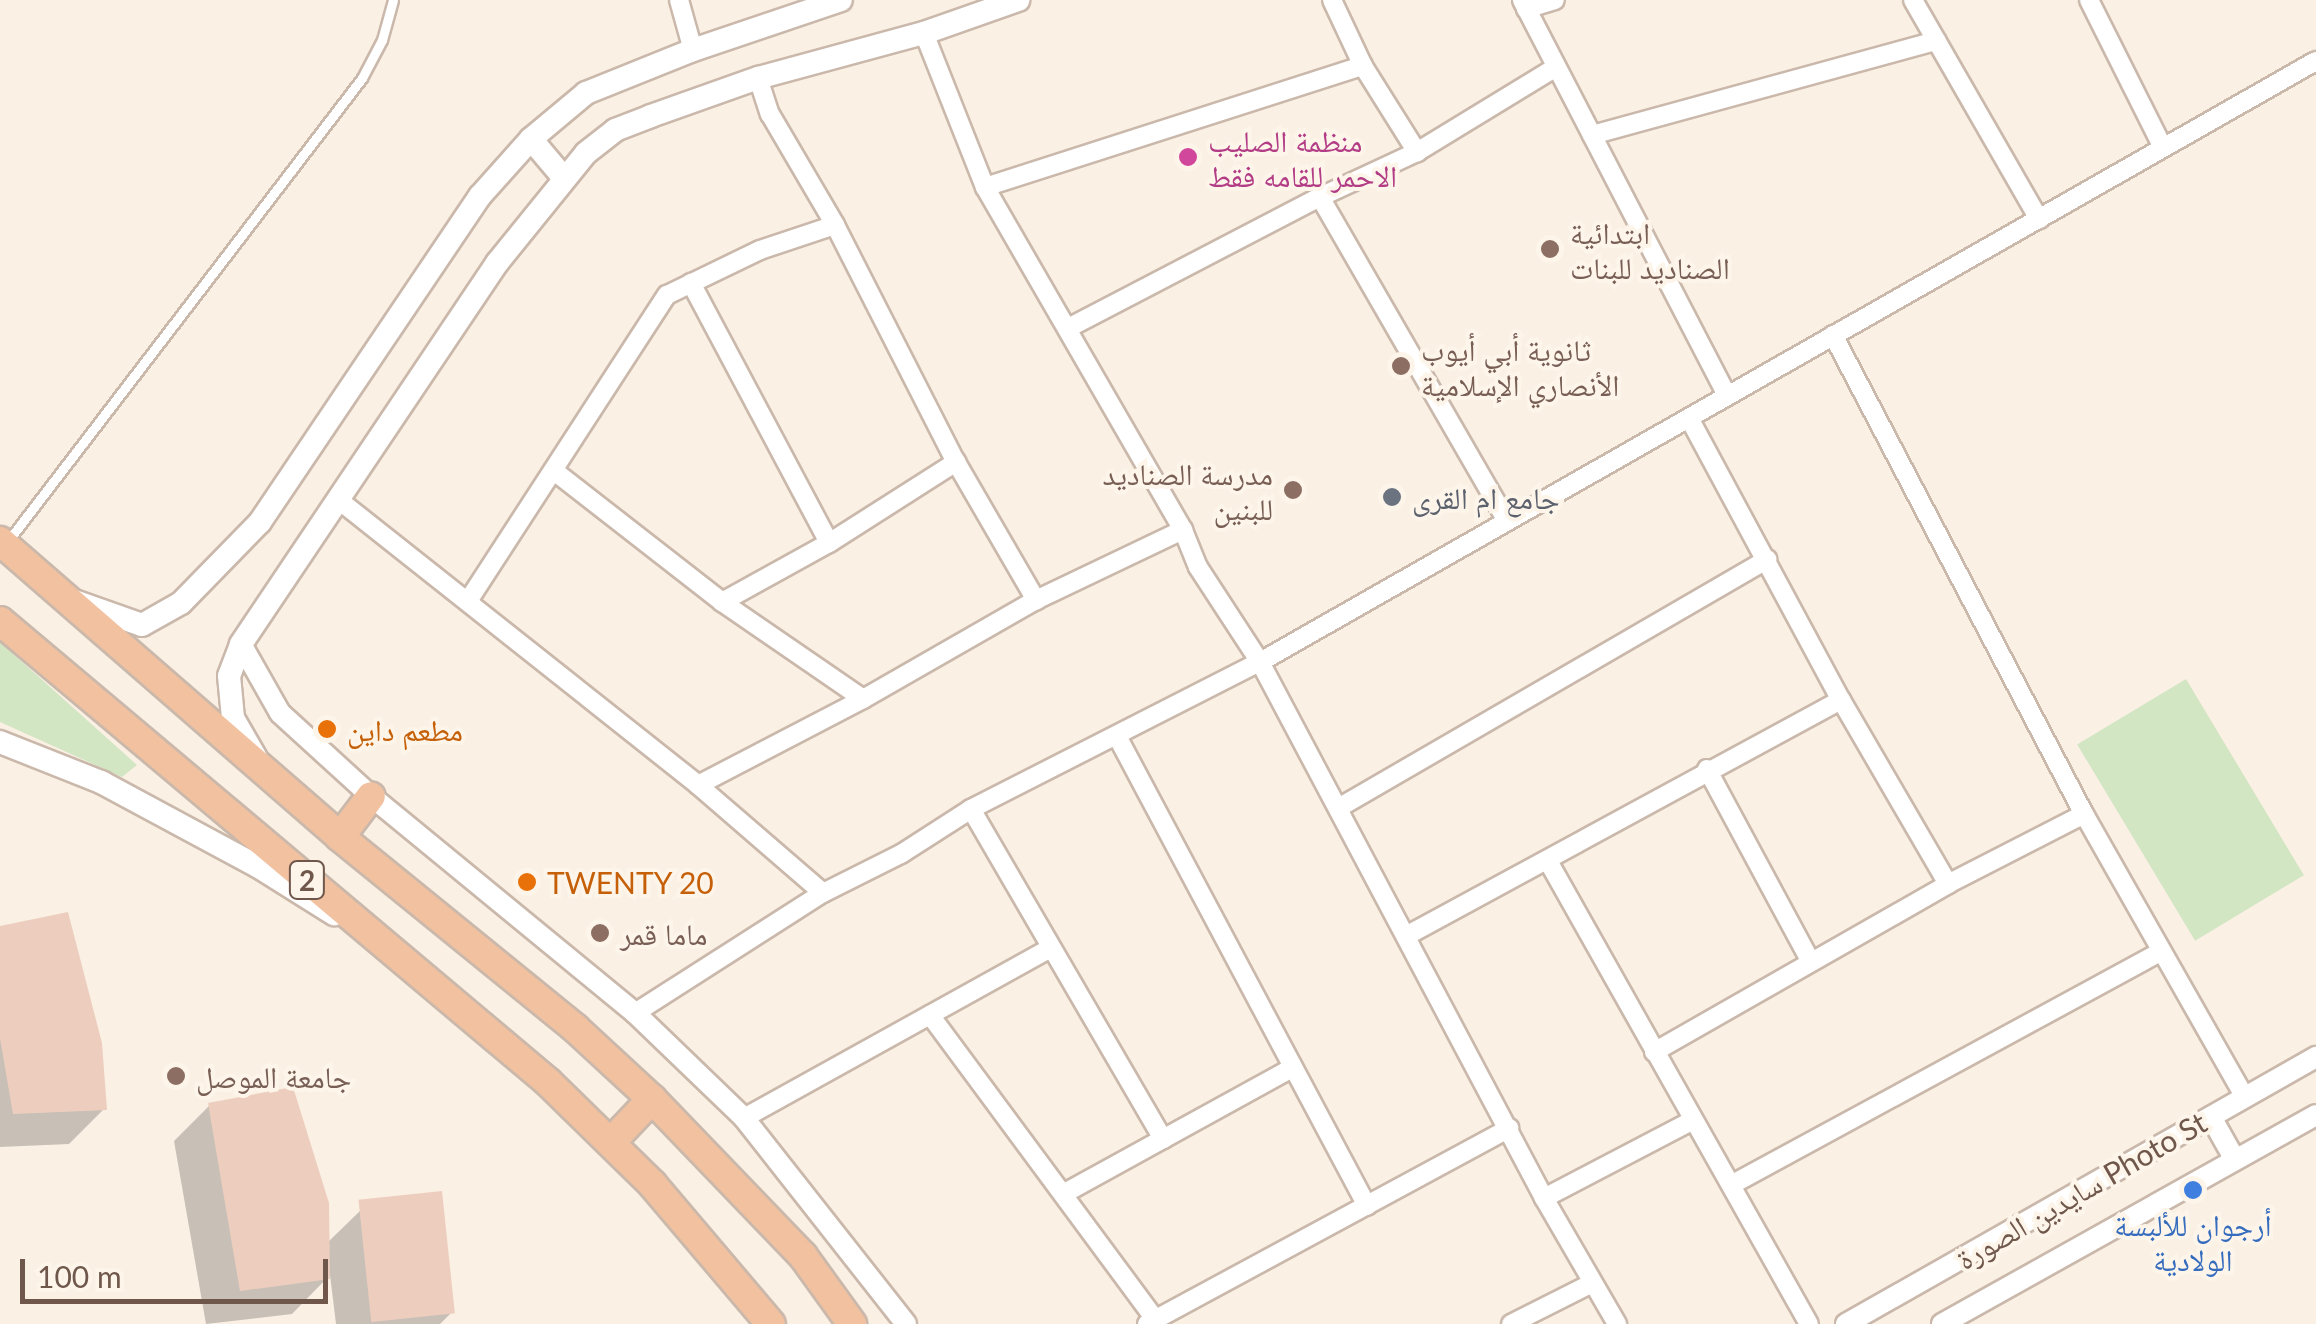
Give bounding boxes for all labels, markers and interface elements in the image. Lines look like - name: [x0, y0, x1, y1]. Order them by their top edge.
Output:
- place label: منظمة الصليب الاحمر للقامه فقط: [1208, 122, 1397, 192]
- marker: منظمة الصليب الاحمر للقامه فقط: [1177, 146, 1199, 168]
- place label: ابتدائية الصناديد للبنات: [1570, 214, 1730, 284]
- marker: ابتدائية الصناديد للبنات: [1539, 238, 1561, 260]
- place label: ثانوية أبي أيوب الأنصاري الإسلامية: [1421, 331, 1619, 402]
- marker: ثانوية أبي أيوب الأنصاري الإسلامية: [1390, 355, 1412, 377]
- place label: مدرسة الصناديد للبنين: [1102, 455, 1273, 526]
- marker: مدرسة الصناديد للبنين: [1282, 479, 1304, 501]
- place label: جامع ام القرى: [1412, 479, 1560, 515]
- marker: جامع ام القرى: [1381, 486, 1403, 508]
- place label: مطعم داين: [347, 711, 463, 747]
- marker: مطعم داين: [316, 718, 338, 740]
- road number: 2: [287, 857, 327, 903]
- place label: TWENTY 20: [547, 864, 715, 900]
- marker: TWENTY 20: [516, 871, 538, 893]
- place label: ماما قمر: [620, 915, 707, 951]
- marker: ماما قمر: [589, 922, 611, 944]
- place label: جامعة الموصل: [196, 1058, 351, 1094]
- marker: جامعة الموصل: [165, 1065, 187, 1087]
- street label: سايدين الصورة Photo St: [1950, 1104, 2212, 1276]
- marker: أرجوان للألبسة الولادية: [2182, 1179, 2204, 1201]
- place label: أرجوان للألبسة الولادية: [2114, 1206, 2272, 1276]
- scale bar: [25, 1239, 332, 1301]
- text: 100 m: [37, 1258, 122, 1294]

